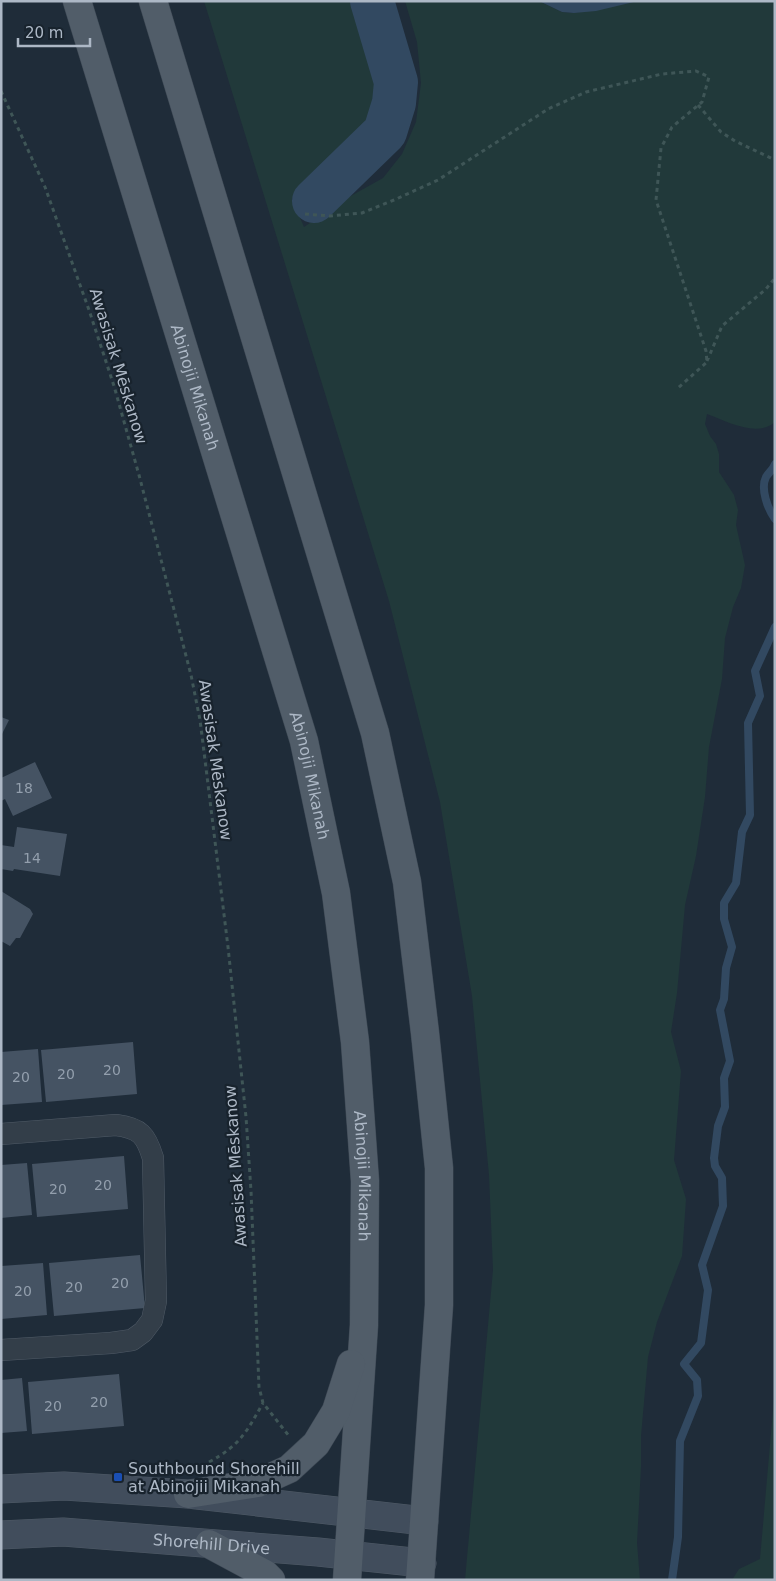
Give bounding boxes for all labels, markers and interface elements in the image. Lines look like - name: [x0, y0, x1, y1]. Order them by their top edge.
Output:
- scale bar: [18, 15, 90, 47]
- text: 20 m: [25, 24, 63, 42]
- street label: Awasisak Mēskanow: [86, 286, 151, 447]
- street label: Abinojii Mikanah: [167, 322, 223, 453]
- street label: Awasisak Mēskanow: [195, 678, 236, 842]
- street label: Abinojii Mikanah: [285, 709, 334, 841]
- house number: 18: [15, 780, 33, 796]
- house number: 14: [23, 850, 41, 866]
- house number: 20: [103, 1062, 121, 1078]
- house number: 20: [57, 1066, 75, 1082]
- house number: 20: [12, 1069, 30, 1085]
- street label: Awasisak Mēskanow: [220, 1084, 251, 1248]
- street label: Abinojii Mikanah: [350, 1110, 374, 1242]
- house number: 20: [94, 1177, 112, 1193]
- house number: 20: [49, 1181, 67, 1197]
- house number: 20: [111, 1275, 129, 1291]
- house number: 20: [65, 1279, 83, 1295]
- house number: 20: [14, 1283, 32, 1299]
- house number: 20: [90, 1394, 108, 1410]
- house number: 20: [44, 1398, 62, 1414]
- place label: Southbound Shorehill at Abinojii Mikanah: [128, 1459, 300, 1496]
- marker: Southbound Shorehill at Abinojii Mikanah: [112, 1471, 124, 1483]
- street label: Shorehill Drive: [152, 1530, 271, 1558]

